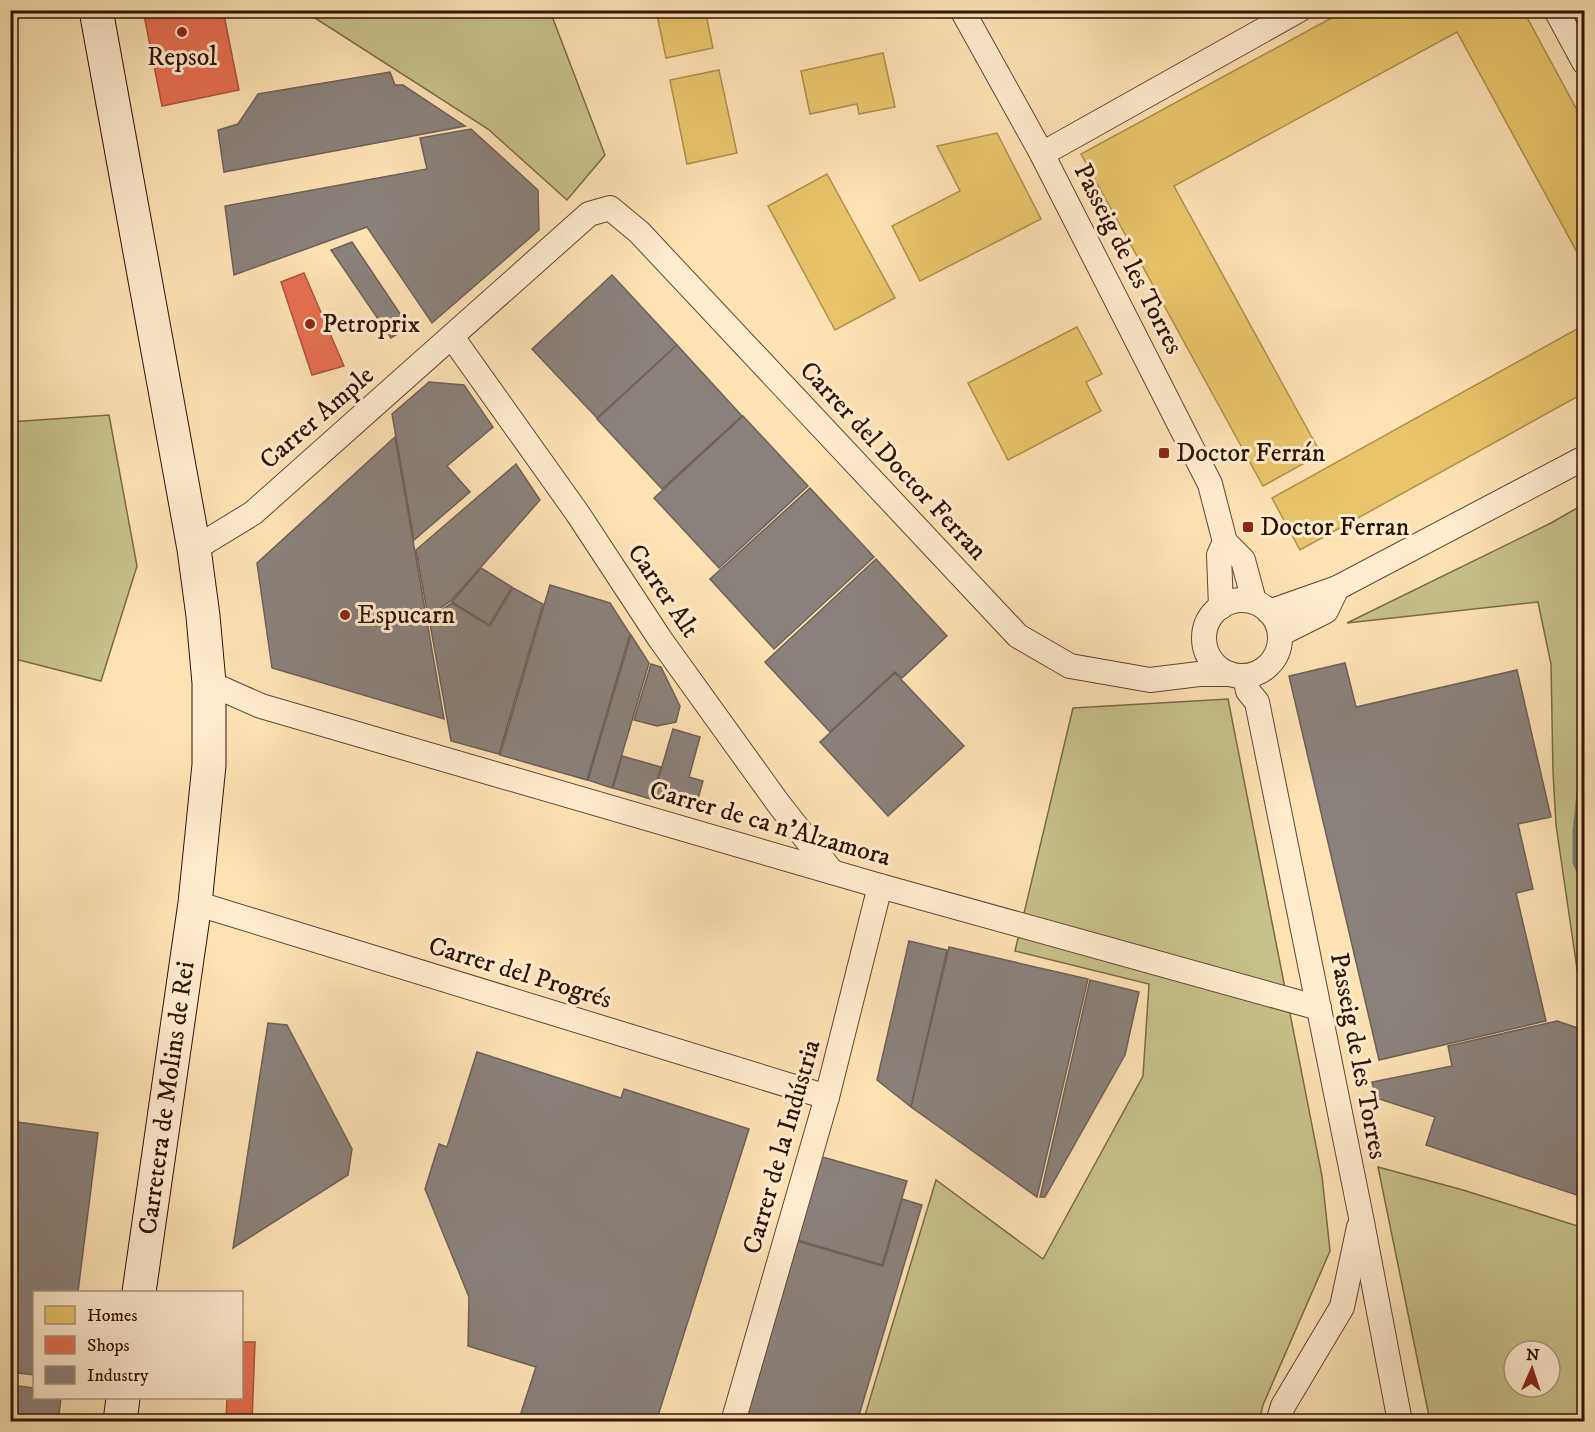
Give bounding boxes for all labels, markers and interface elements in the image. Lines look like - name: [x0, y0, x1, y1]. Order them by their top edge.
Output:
- marker: Repsol: [175, 25, 189, 39]
- place label: Repsol: [147, 41, 217, 74]
- street label: Passeig de les Torres: [1066, 158, 1190, 360]
- place label: Petroprix: [322, 308, 420, 341]
- marker: Petroprix: [303, 317, 317, 331]
- street label: Carrer del Doctor Ferran: [792, 355, 994, 568]
- street label: Carrer Ample: [253, 359, 381, 477]
- place label: Doctor Ferrán: [1176, 437, 1326, 470]
- marker: Doctor Ferrán: [1157, 446, 1171, 460]
- place label: Doctor Ferran: [1260, 511, 1410, 544]
- marker: Doctor Ferran: [1241, 520, 1255, 534]
- street label: Carrer Alt: [620, 538, 706, 644]
- place label: Espucarn: [357, 599, 456, 632]
- marker: Espucarn: [338, 608, 352, 622]
- street label: Carrer de ca n'Alzamora: [646, 774, 894, 874]
- street label: Carrer del Progrés: [424, 929, 616, 1017]
- street label: Passeig de les Torres: [1322, 950, 1394, 1162]
- street label: Carretera de Molins de Rei: [131, 959, 203, 1237]
- street label: Carrer de la Indústria: [736, 1036, 828, 1258]
- legend: [33, 1291, 243, 1399]
- text: Homes: [87, 1305, 138, 1327]
- text: Shops: [87, 1335, 130, 1357]
- north arrow: [1502, 1339, 1562, 1399]
- text: N: [1526, 1345, 1540, 1365]
- text: Industry: [87, 1365, 149, 1387]

